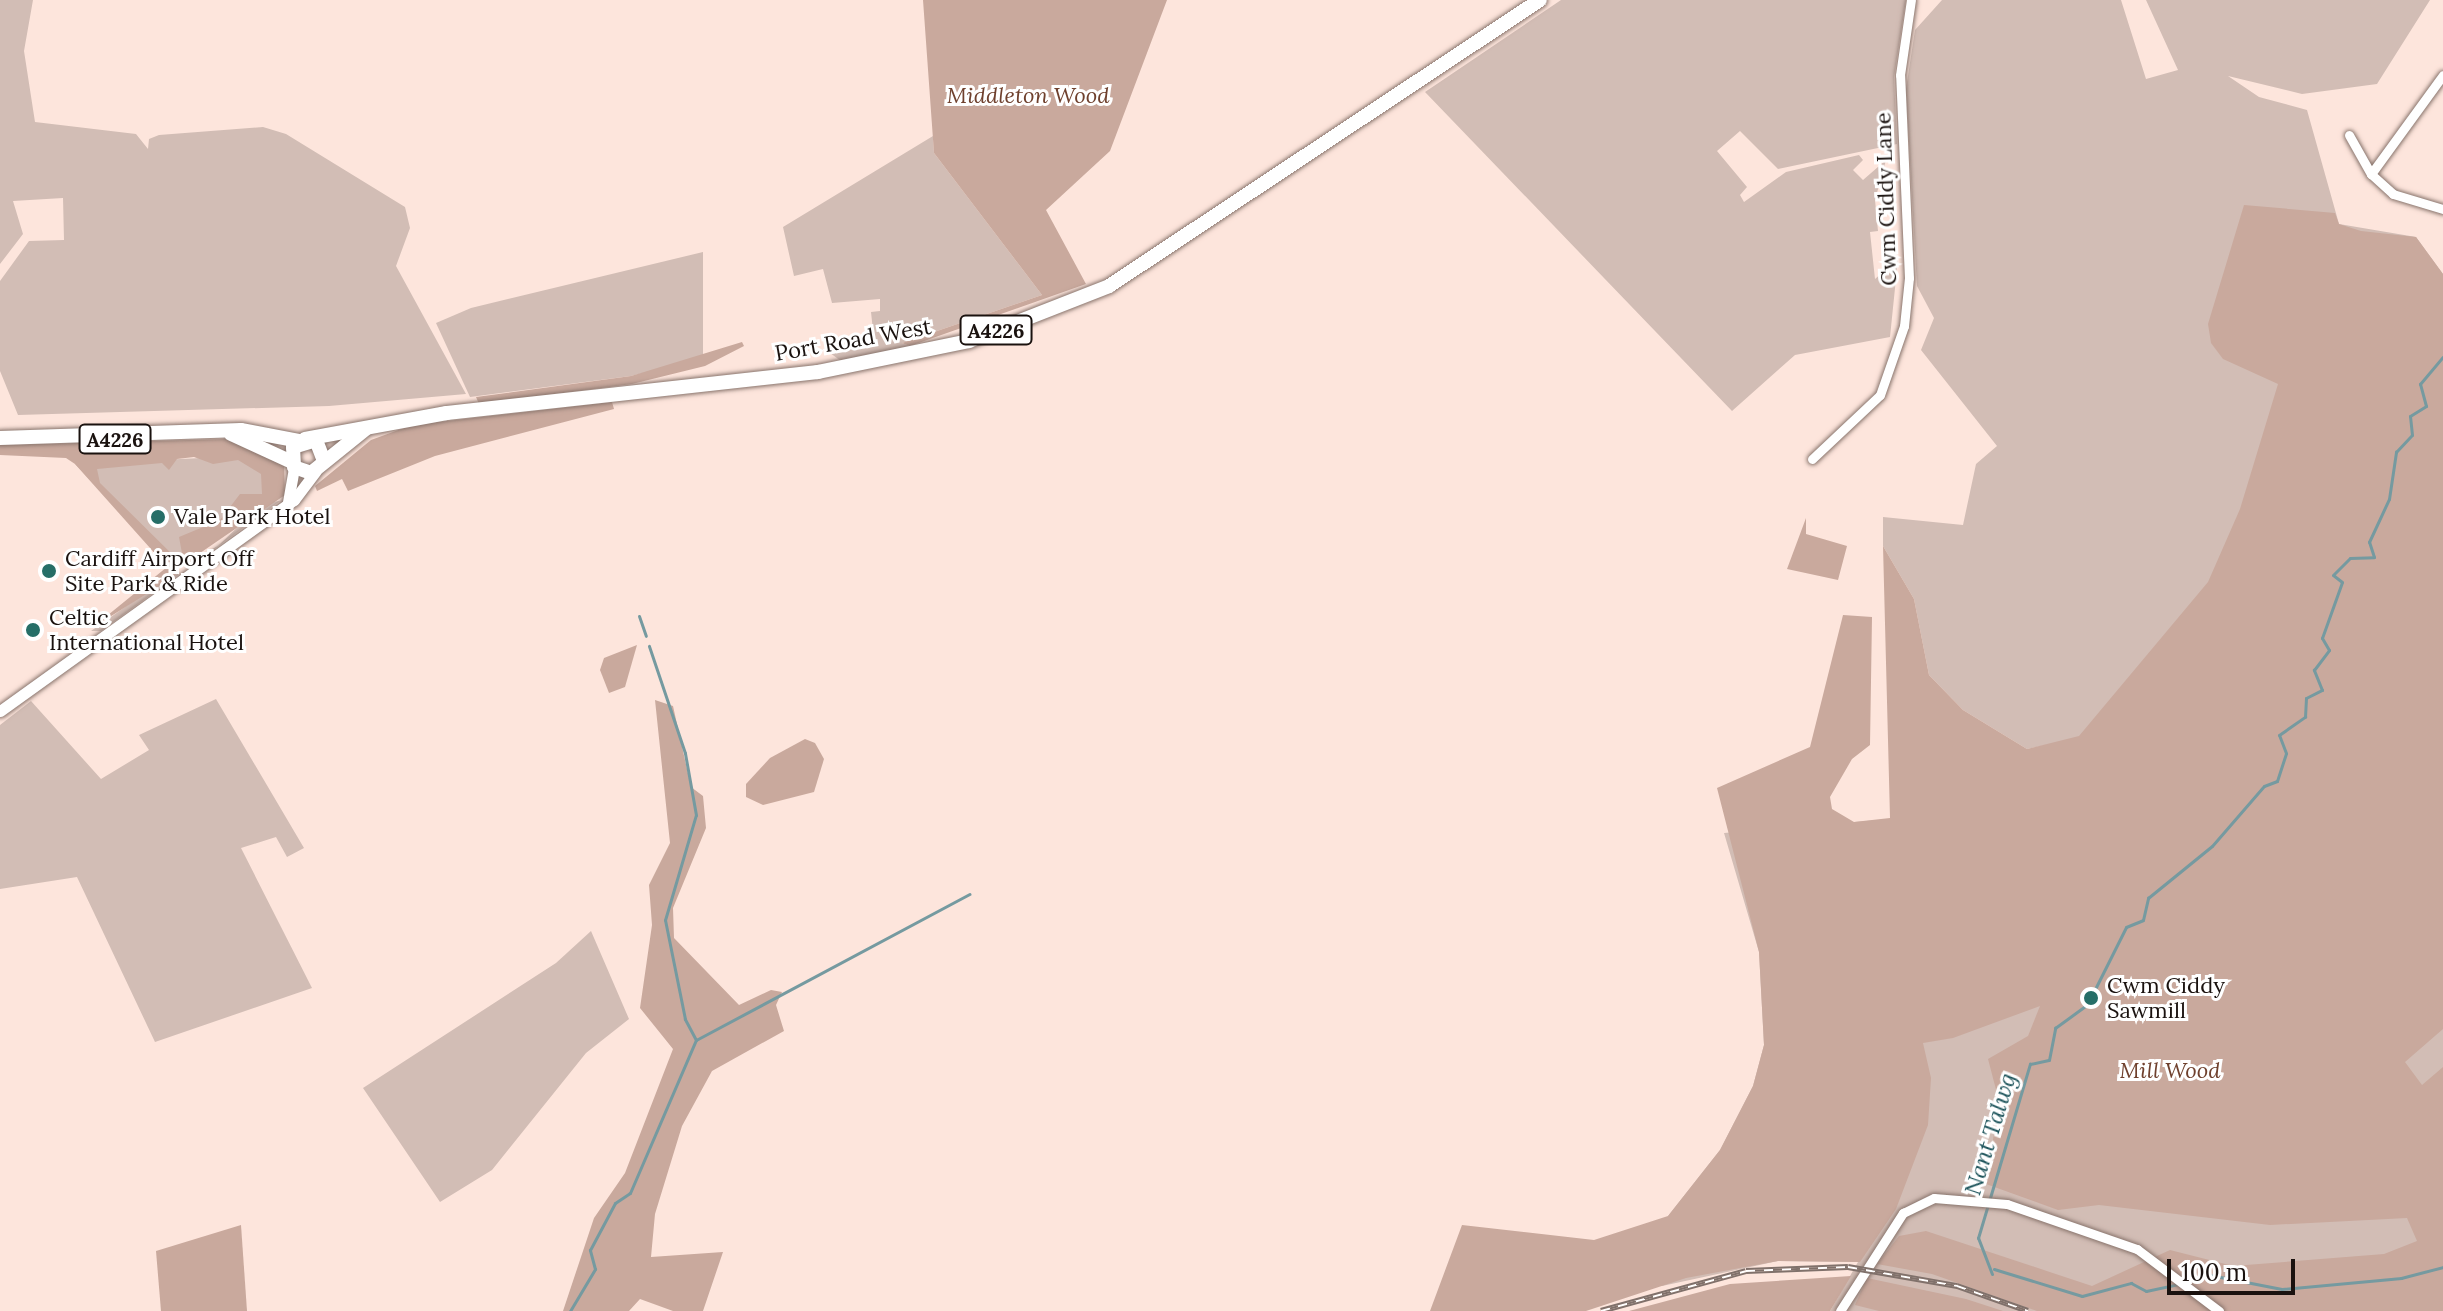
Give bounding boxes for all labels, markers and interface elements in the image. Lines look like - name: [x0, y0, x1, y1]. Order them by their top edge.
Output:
- park label: Middleton Wood: [947, 83, 1109, 109]
- street label: Cwm Ciddy Lane: [1870, 112, 1902, 286]
- street label: Port Road West: [773, 313, 933, 367]
- road number: A4226: [958, 314, 1034, 346]
- road number: A4226: [77, 423, 153, 455]
- place label: Vale Park Hotel: [174, 504, 330, 530]
- marker: Vale Park Hotel: [149, 508, 167, 526]
- place label: Cardiff Airport Off Site Park & Ride: [65, 545, 253, 596]
- marker: Cardiff Airport Off Site Park & Ride: [40, 562, 58, 580]
- place label: Celtic International Hotel: [49, 604, 244, 656]
- marker: Celtic International Hotel: [24, 621, 42, 639]
- place label: Cwm Ciddy Sawmill: [2107, 972, 2225, 1024]
- marker: Cwm Ciddy Sawmill: [2082, 989, 2100, 1007]
- park label: Mill Wood: [2119, 1058, 2221, 1084]
- water label: Nant Talwg: [1958, 1069, 2022, 1199]
- scale bar: [2171, 1243, 2299, 1293]
- text: 100 m: [2181, 1257, 2247, 1288]

